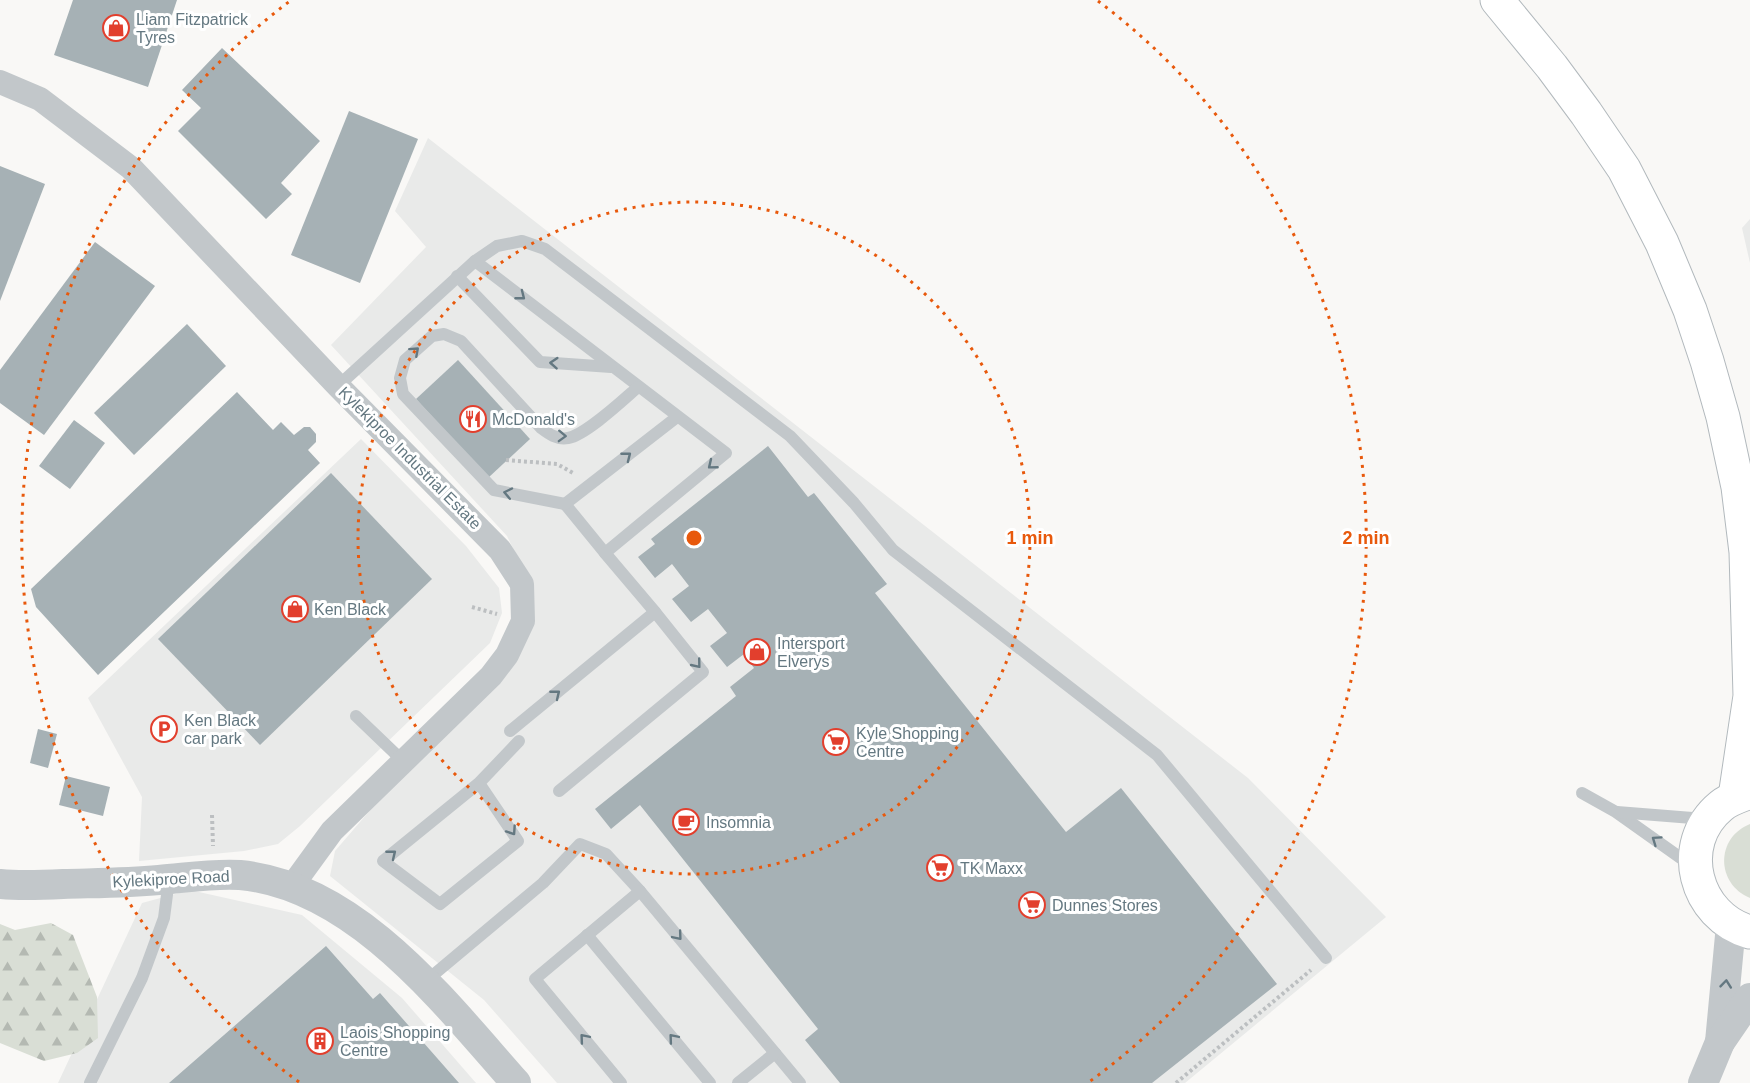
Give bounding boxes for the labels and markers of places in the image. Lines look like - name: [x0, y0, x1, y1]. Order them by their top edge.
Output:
- place label: Liam Fitzpatrick Tyres: [136, 11, 249, 46]
- shop icon: Liam Fitzpatrick Tyres: [101, 13, 131, 43]
- restaurant icon: McDonald's: [458, 404, 488, 434]
- place label: McDonald's: [492, 411, 575, 428]
- centre of rings: [684, 528, 704, 548]
- shop icon: Ken Black: [280, 594, 310, 624]
- place label: Ken Black: [314, 601, 387, 618]
- place label: Intersport Elverys: [777, 635, 845, 670]
- shop icon: Intersport Elverys: [742, 637, 772, 667]
- place label: Ken Black car park: [184, 712, 257, 747]
- parking icon: Ken Black car park: [149, 714, 179, 744]
- place label: Kyle Shopping Centre: [856, 725, 959, 760]
- supermarket icon: Kyle Shopping Centre: [821, 727, 851, 757]
- cafe icon: Insomnia: [671, 807, 701, 837]
- place label: Insomnia: [706, 814, 771, 831]
- supermarket icon: TK Maxx: [925, 853, 955, 883]
- place label: TK Maxx: [960, 860, 1023, 877]
- supermarket icon: Dunnes Stores: [1017, 890, 1047, 920]
- place label: Dunnes Stores: [1052, 897, 1158, 914]
- place label: Laois Shopping Centre: [340, 1024, 450, 1059]
- building icon: Laois Shopping Centre: [305, 1026, 335, 1056]

